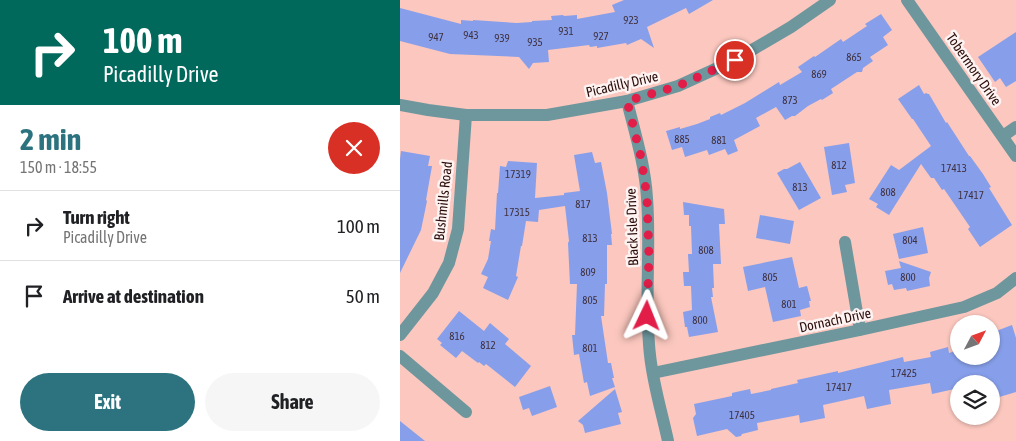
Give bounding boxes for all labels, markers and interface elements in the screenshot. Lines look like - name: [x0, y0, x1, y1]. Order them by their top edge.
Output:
- house number: 923: [623, 14, 639, 26]
- icon: right: [20, 20, 85, 85]
- text: 100 m: [103, 20, 182, 60]
- house number: 931: [558, 25, 574, 37]
- house number: 943: [463, 29, 479, 41]
- house number: 927: [593, 30, 609, 42]
- street label: Tobermory Drive: [943, 30, 1005, 108]
- house number: 947: [428, 31, 444, 43]
- house number: 939: [494, 32, 510, 44]
- house number: 935: [527, 36, 543, 48]
- pin: [714, 39, 756, 81]
- icon: arrive: [721, 46, 749, 74]
- house number: 865: [846, 51, 862, 63]
- text: Picadilly Drive: [103, 61, 218, 87]
- street label: Picadilly Drive: [584, 68, 660, 100]
- house number: 869: [811, 68, 827, 80]
- house number: 873: [782, 94, 798, 106]
- text: 2 min: [20, 122, 81, 156]
- button: close: [328, 122, 380, 174]
- house number: 885: [674, 133, 690, 145]
- house number: 881: [711, 134, 727, 146]
- text: 150 m · 18:55: [20, 158, 97, 176]
- house number: 812: [831, 159, 847, 171]
- street label: Bushmills Road: [431, 161, 455, 241]
- house number: 17413: [941, 162, 967, 174]
- house number: 17319: [505, 168, 531, 180]
- house number: 813: [792, 181, 808, 193]
- house number: 808: [880, 186, 896, 198]
- street label: Black Isle Drive: [623, 188, 641, 266]
- house number: 17417: [958, 189, 984, 201]
- house number: 817: [575, 198, 591, 210]
- text: Turn right: [63, 206, 130, 228]
- house number: 17315: [504, 206, 530, 218]
- icon: right: [20, 212, 48, 240]
- text: 100 m: [337, 215, 380, 237]
- text: Picadilly Drive: [63, 228, 147, 246]
- house number: 813: [582, 232, 598, 244]
- house number: 804: [902, 234, 918, 246]
- house number: 808: [698, 244, 714, 256]
- house number: 809: [580, 266, 596, 278]
- house number: 805: [762, 271, 778, 283]
- house number: 800: [900, 271, 916, 283]
- icon: arrive: [20, 282, 48, 310]
- text: Arrive at destination: [63, 285, 204, 307]
- text: 50 m: [346, 285, 380, 307]
- position arrow: [620, 289, 672, 341]
- house number: 805: [582, 294, 598, 306]
- house number: 801: [781, 298, 797, 310]
- street label: Dornach Drive: [798, 305, 872, 335]
- house number: 800: [692, 314, 708, 326]
- north arrow: [950, 315, 1000, 365]
- map controls: [950, 315, 1000, 425]
- house number: 816: [449, 330, 465, 342]
- house number: 812: [480, 339, 496, 351]
- house number: 801: [582, 342, 598, 354]
- house number: 17425: [891, 367, 917, 379]
- button: Exit: [20, 373, 195, 431]
- button: Share: [205, 373, 380, 431]
- button: layers: [950, 375, 1000, 425]
- house number: 17417: [826, 381, 852, 393]
- house number: 17405: [729, 409, 755, 421]

